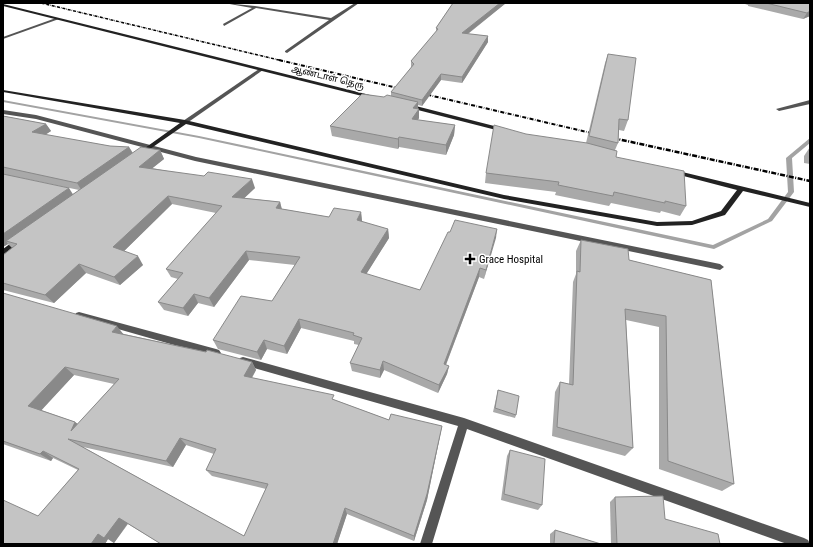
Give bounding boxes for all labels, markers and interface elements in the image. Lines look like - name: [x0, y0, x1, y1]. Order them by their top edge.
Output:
- street label: ஆண்டாள் தெரு: [290, 63, 366, 92]
- marker: Grace Hospital: [464, 253, 476, 265]
- place label: Grace Hospital: [479, 253, 543, 266]

